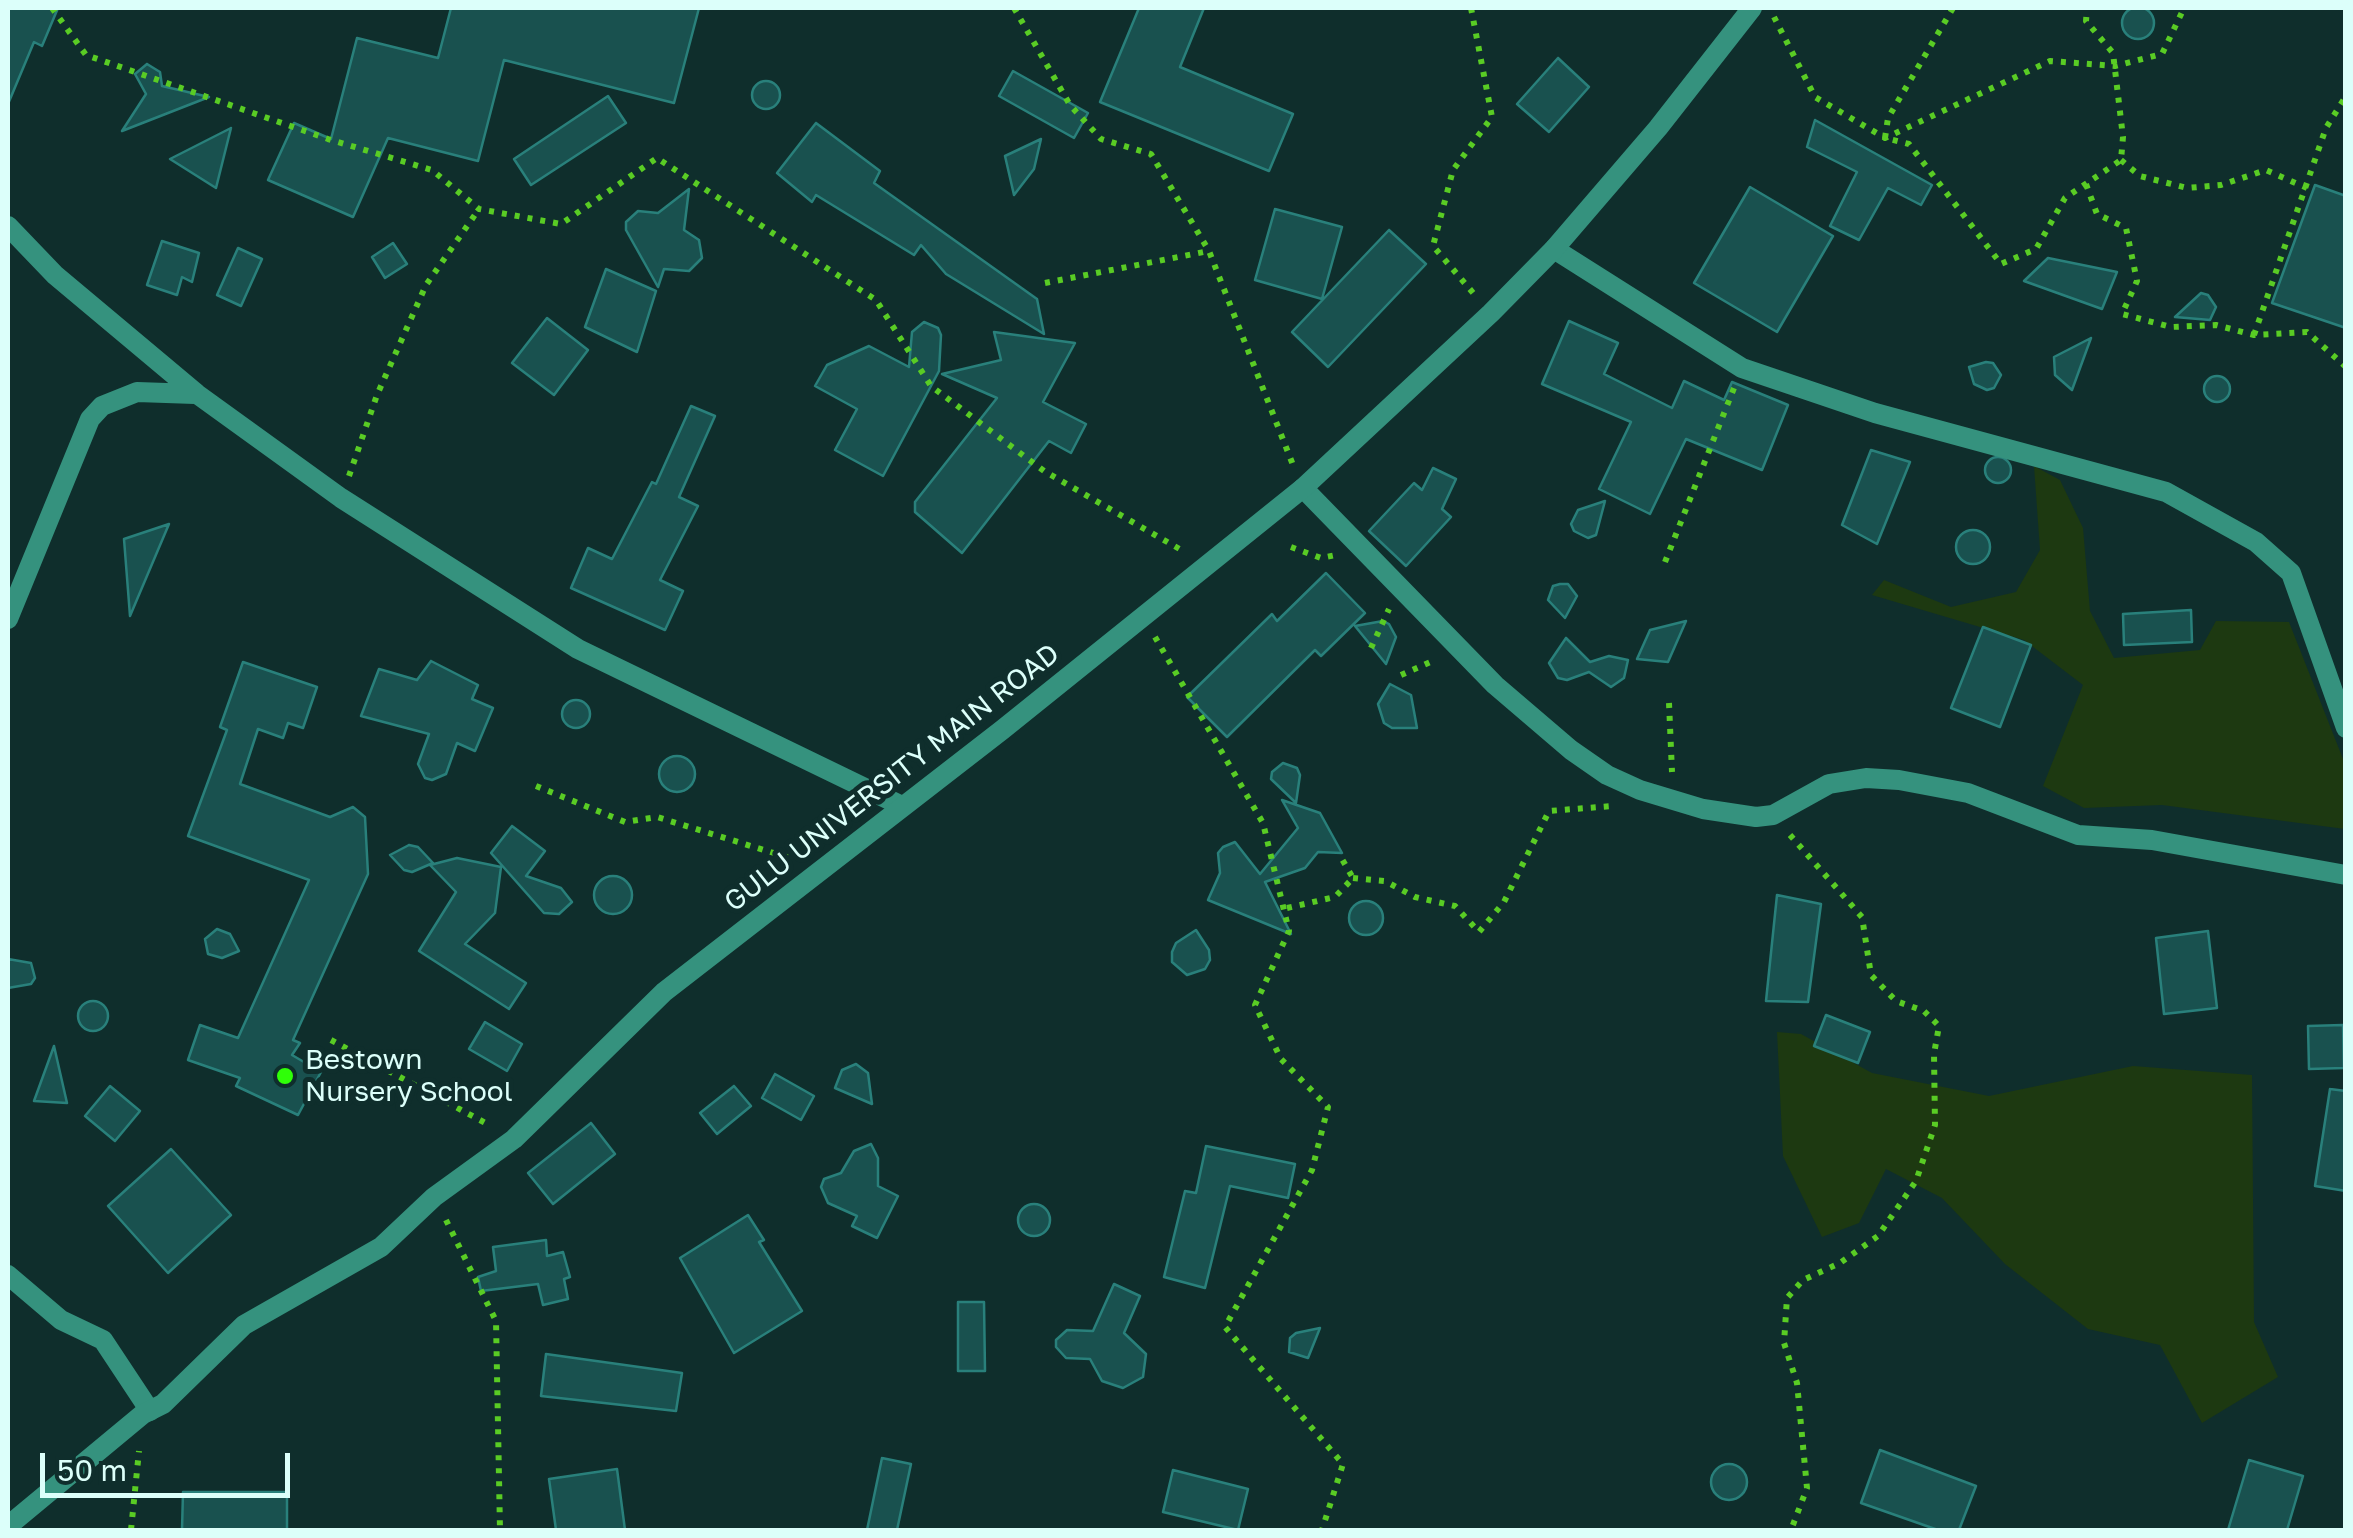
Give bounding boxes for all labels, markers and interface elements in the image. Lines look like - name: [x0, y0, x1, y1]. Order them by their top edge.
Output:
- street label: GULU UNIVERSITY MAIN ROAD: [718, 637, 1066, 919]
- place label: Bestown Nursery School: [305, 1043, 513, 1109]
- marker: Bestown Nursery School: [274, 1065, 296, 1087]
- scale bar: [45, 1433, 295, 1495]
- text: 50 m: [57, 1452, 127, 1488]

